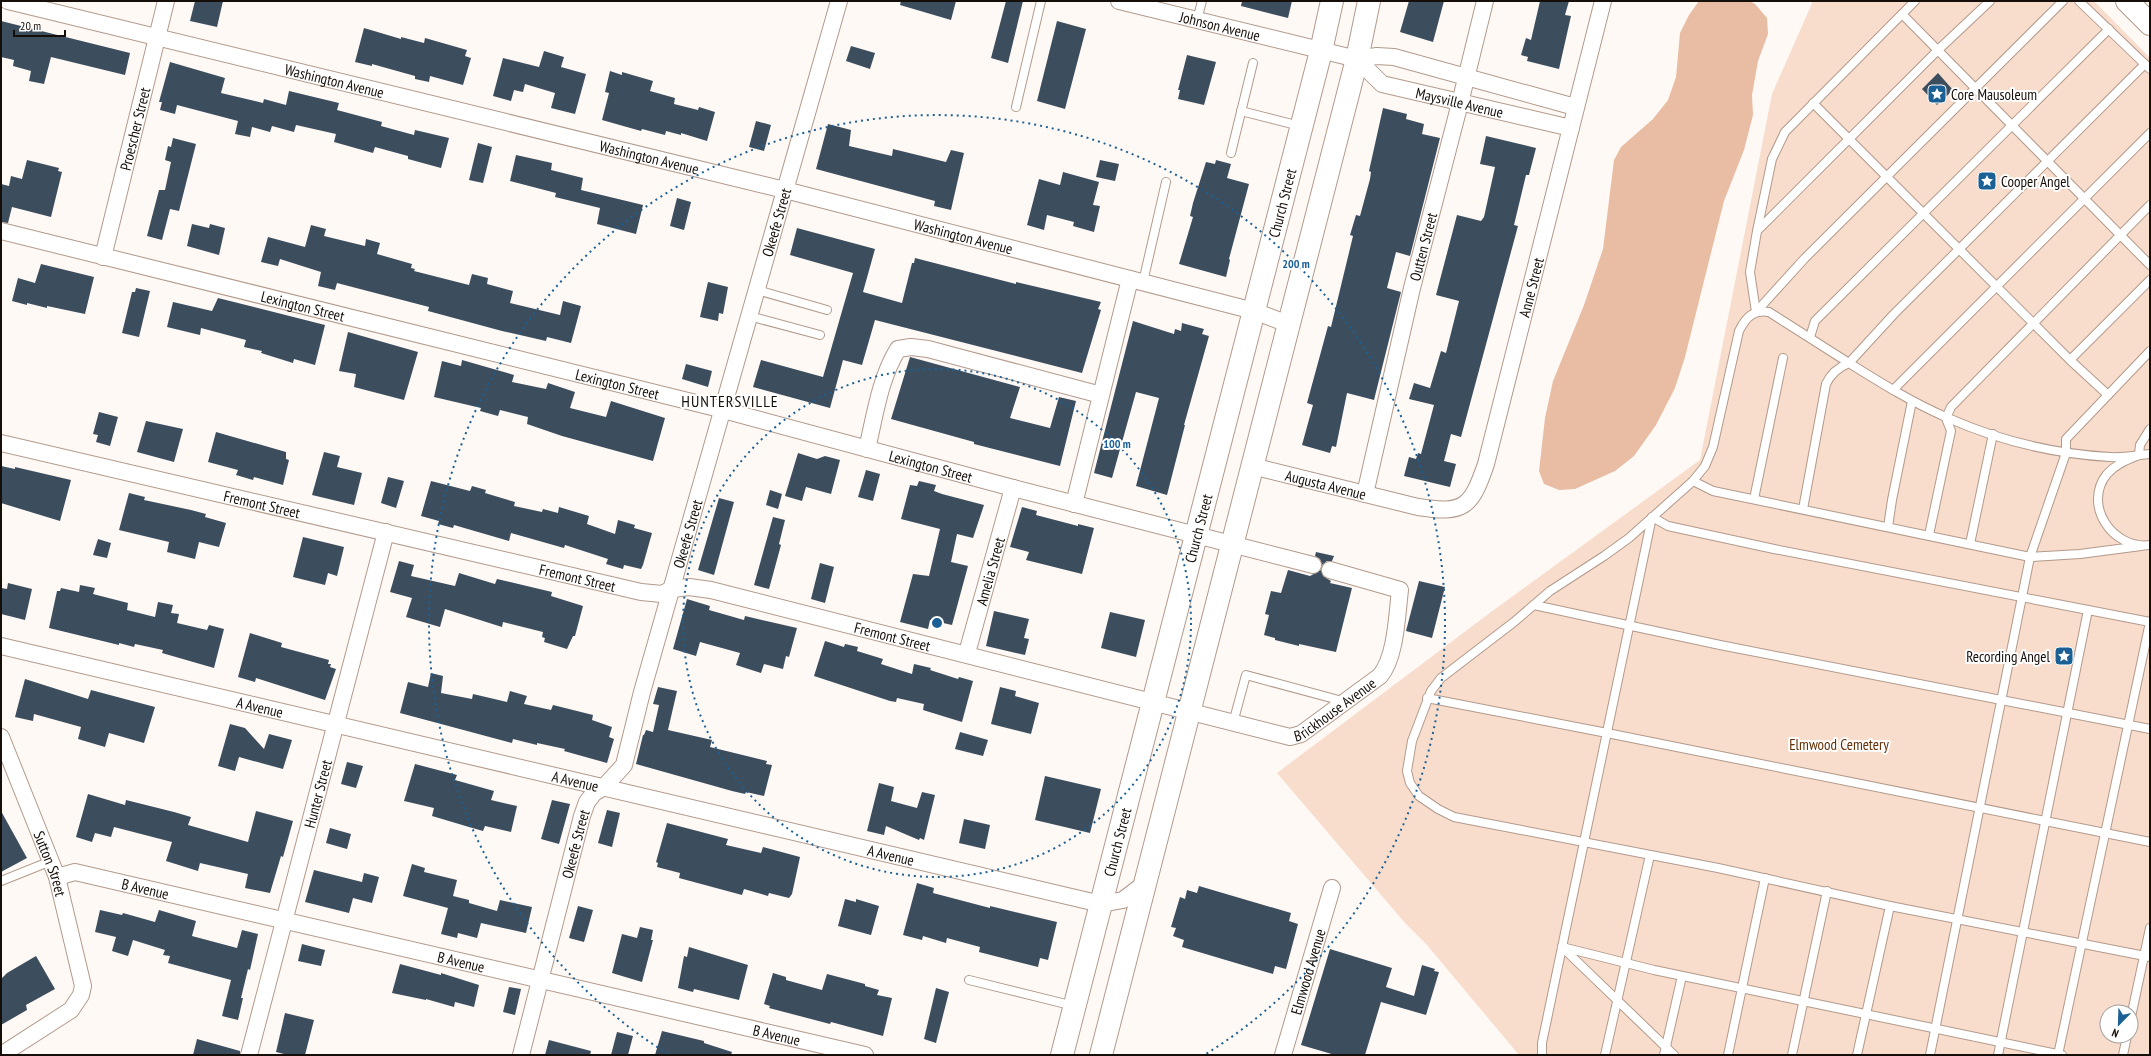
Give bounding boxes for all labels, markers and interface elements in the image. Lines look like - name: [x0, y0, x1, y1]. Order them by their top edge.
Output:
- street label: Johnson Avenue: [1177, 6, 1262, 45]
- scale bar: [14, 12, 65, 38]
- text: 20 m: [20, 18, 41, 33]
- street label: Washington Avenue: [283, 59, 386, 102]
- street label: Maysville Avenue: [1414, 83, 1505, 121]
- place icon: Core Mausoleum: [1926, 83, 1948, 105]
- street label: Proescher Street: [115, 85, 154, 172]
- place label: Core Mausoleum: [1951, 85, 2037, 104]
- street label: Washington Avenue: [598, 136, 701, 178]
- street label: Church Street: [1264, 166, 1300, 239]
- place icon: Cooper Angel: [1976, 170, 1998, 192]
- place label: Cooper Angel: [2001, 172, 2070, 191]
- street label: Okeefe Street: [757, 186, 795, 259]
- street label: Outten Street: [1405, 210, 1441, 283]
- street label: Washington Avenue: [912, 214, 1015, 258]
- street label: Anne Street: [1514, 255, 1547, 319]
- text: 200 m: [1282, 256, 1310, 271]
- street label: Lexington Street: [259, 286, 347, 325]
- street label: Lexington Street: [574, 364, 661, 403]
- district label: HUNTERSVILLE: [681, 391, 779, 411]
- text: 100 m: [1103, 436, 1131, 451]
- street label: Lexington Street: [887, 446, 974, 486]
- street label: Augusta Avenue: [1283, 465, 1368, 503]
- street label: Fremont Street: [222, 486, 302, 522]
- street label: Church Street: [1180, 492, 1216, 565]
- street label: Okeefe Street: [668, 497, 706, 570]
- street label: Amelia Street: [971, 535, 1008, 607]
- street label: Fremont Street: [538, 559, 618, 595]
- centre of rings: [930, 616, 944, 630]
- street label: Fremont Street: [852, 617, 933, 655]
- place icon: Recording Angel: [2053, 645, 2075, 667]
- place label: Recording Angel: [1966, 647, 2050, 666]
- street label: Brickhouse Avenue: [1292, 673, 1379, 745]
- street label: A Avenue: [235, 692, 285, 721]
- park label: Elmwood Cemetery: [1789, 735, 1889, 754]
- street label: Hunter Street: [299, 758, 335, 830]
- street label: A Avenue: [550, 766, 601, 795]
- street label: Church Street: [1099, 806, 1135, 878]
- street label: Okeefe Street: [557, 807, 593, 880]
- street label: Sutton Street: [30, 828, 71, 898]
- street label: A Avenue: [866, 840, 916, 869]
- street label: B Avenue: [120, 874, 171, 903]
- street label: Elmwood Avenue: [1286, 926, 1329, 1017]
- street label: B Avenue: [436, 947, 487, 976]
- north arrow: [2099, 1004, 2139, 1044]
- street label: B Avenue: [751, 1020, 802, 1049]
- text: N: [2110, 1026, 2121, 1041]

